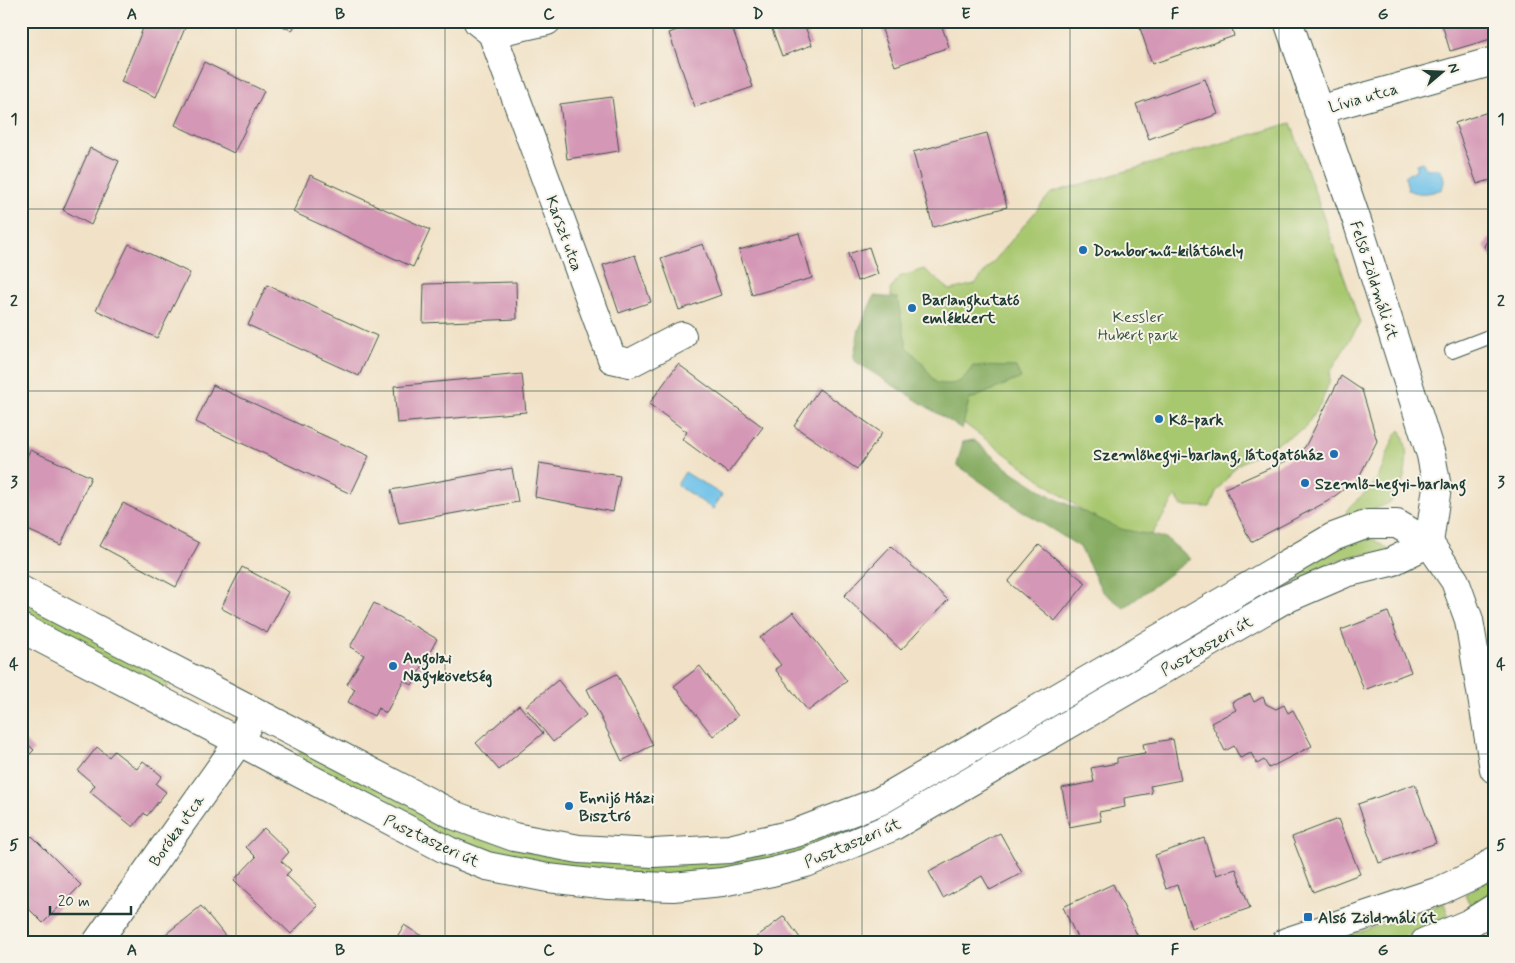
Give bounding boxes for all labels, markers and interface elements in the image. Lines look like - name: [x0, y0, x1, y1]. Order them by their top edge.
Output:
- text: A: [127, 4, 137, 25]
- text: B: [335, 4, 345, 25]
- text: C: [543, 4, 555, 25]
- text: D: [752, 4, 764, 25]
- text: E: [961, 4, 971, 25]
- text: F: [1171, 4, 1180, 25]
- text: G: [1378, 4, 1389, 25]
- north arrow: [1418, 48, 1468, 98]
- text: N: [1443, 61, 1463, 75]
- street label: Lívia utca: [1326, 79, 1401, 118]
- text: 1: [10, 109, 18, 130]
- text: 1: [1497, 109, 1505, 130]
- street label: Karszt utca: [540, 193, 587, 274]
- street label: Felső Zöldmáli út: [1344, 218, 1403, 343]
- place label: Dombormű-kilátóhely: [1093, 241, 1243, 262]
- marker: Dombormű-kilátóhely: [1077, 244, 1089, 256]
- place label: Barlangkutató emlékkert: [922, 290, 1020, 329]
- text: 2: [10, 291, 18, 312]
- text: 2: [1497, 291, 1505, 312]
- marker: Barlangkutató emlékkert: [906, 302, 918, 314]
- park label: Kessler Hubert park: [1098, 307, 1178, 346]
- place label: Kő-park: [1169, 410, 1224, 431]
- marker: Kő-park: [1153, 413, 1165, 425]
- place label: Szemlőhegyi-barlang, látogatóház: [1093, 445, 1324, 468]
- marker: Szemlőhegyi-barlang, látogatóház: [1328, 448, 1340, 460]
- text: 3: [10, 472, 18, 493]
- text: 3: [1497, 472, 1505, 493]
- place label: Szemlő-hegyi-barlang: [1315, 474, 1466, 497]
- marker: Szemlő-hegyi-barlang: [1299, 477, 1311, 489]
- street label: Pusztaszeri út: [1157, 611, 1257, 681]
- place label: Angolai Nagykövetség: [403, 648, 492, 689]
- text: 4: [9, 654, 19, 675]
- text: 4: [1496, 654, 1506, 675]
- marker: Angolai Nagykövetség: [387, 660, 399, 672]
- place label: Ennijó Házi Bisztró: [579, 788, 655, 827]
- street label: Boróka utca: [145, 790, 210, 871]
- marker: Ennijó Házi Bisztró: [563, 800, 575, 812]
- street label: Pusztaszeri út: [380, 810, 483, 873]
- street label: Pusztaszeri út: [801, 813, 905, 873]
- text: 5: [9, 835, 19, 856]
- text: 5: [1496, 835, 1506, 856]
- scale bar: [50, 883, 131, 915]
- text: 20 m: [58, 892, 90, 912]
- place label: Alsó Zöldmáli út: [1318, 908, 1437, 929]
- marker: Alsó Zöldmáli út: [1302, 911, 1314, 923]
- text: A: [127, 940, 137, 961]
- text: B: [335, 940, 345, 961]
- text: C: [543, 940, 555, 961]
- text: D: [752, 940, 764, 961]
- text: E: [961, 940, 971, 961]
- text: F: [1171, 940, 1180, 961]
- text: G: [1378, 940, 1389, 961]

